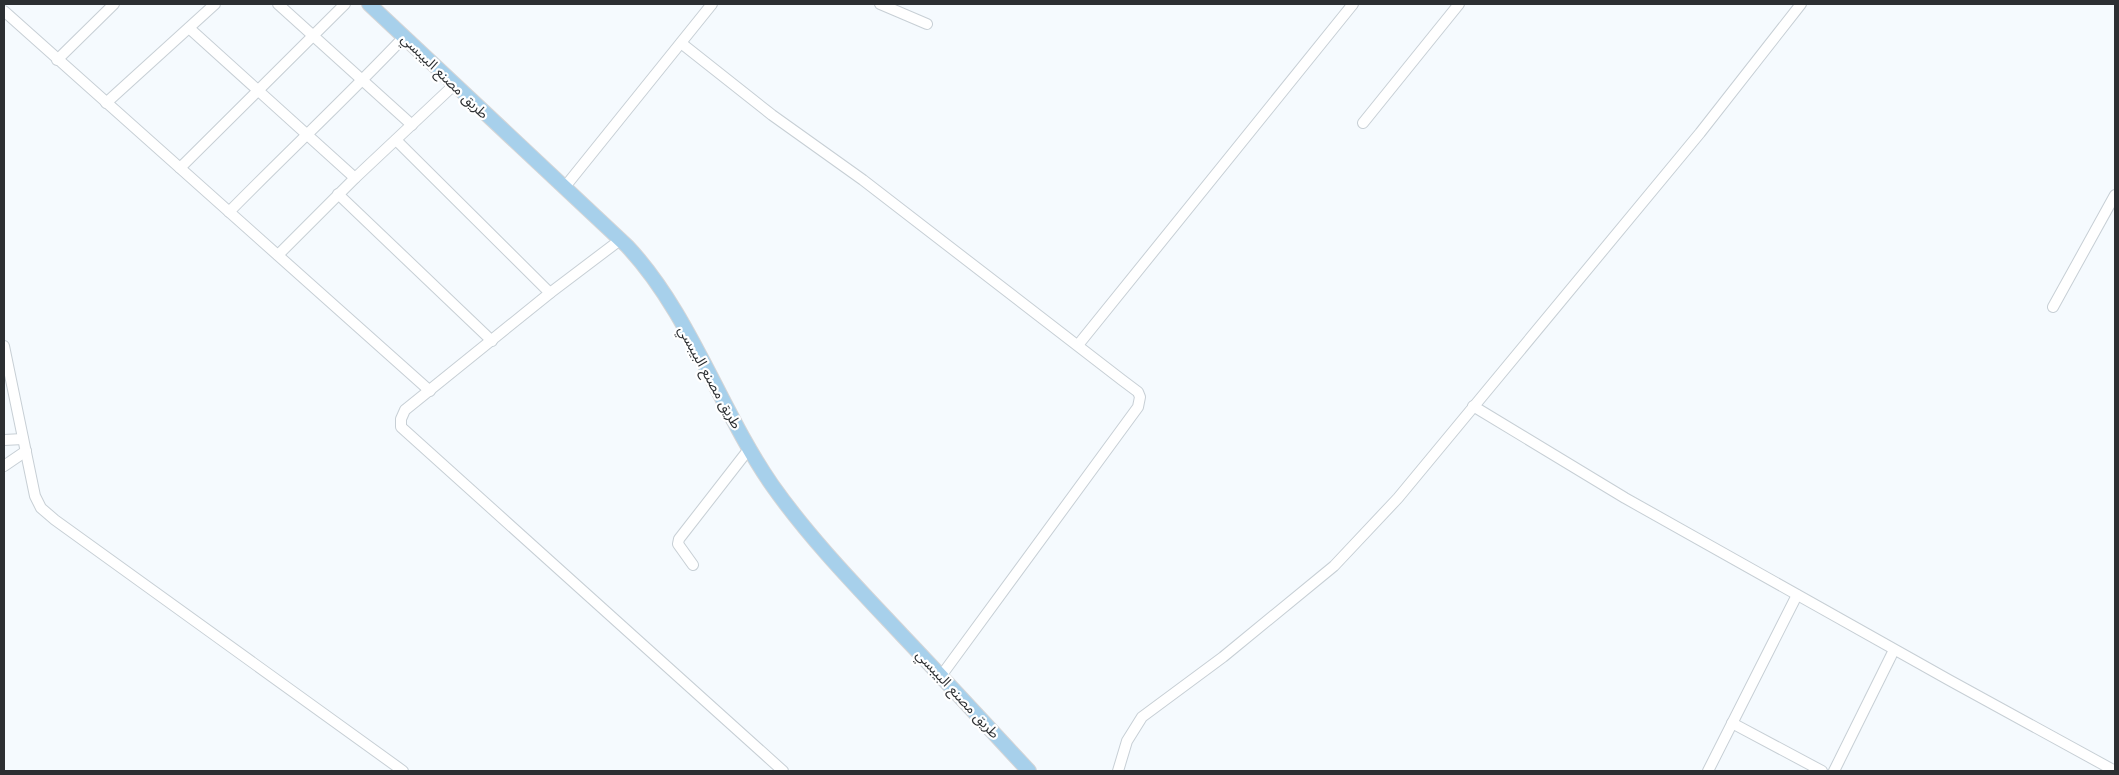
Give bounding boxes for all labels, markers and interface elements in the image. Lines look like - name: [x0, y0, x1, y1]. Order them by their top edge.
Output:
- street label: طريق مصنع البيبسي: [396, 30, 493, 124]
- street label: طريق مصنع البيبسي: [672, 322, 746, 433]
- street label: طريق مصنع البيبسي: [911, 646, 1004, 744]

